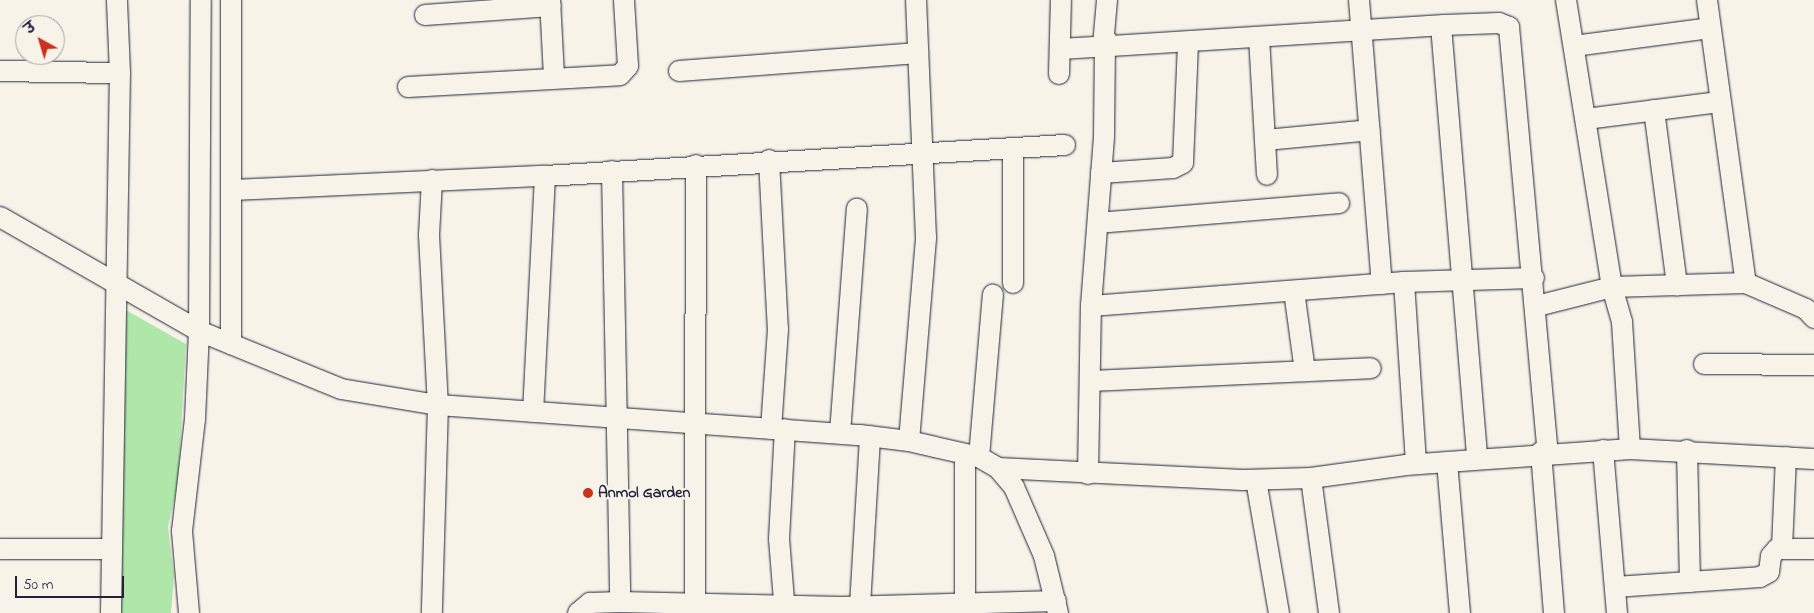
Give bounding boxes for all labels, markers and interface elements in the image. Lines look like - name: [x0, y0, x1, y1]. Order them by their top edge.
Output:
- north arrow: [15, 15, 65, 65]
- text: उ: [21, 18, 41, 40]
- place label: Anmol Garden: [598, 483, 690, 503]
- marker: Anmol Garden: [582, 487, 594, 499]
- scale bar: [18, 566, 126, 598]
- text: 50 m: [23, 574, 53, 596]

